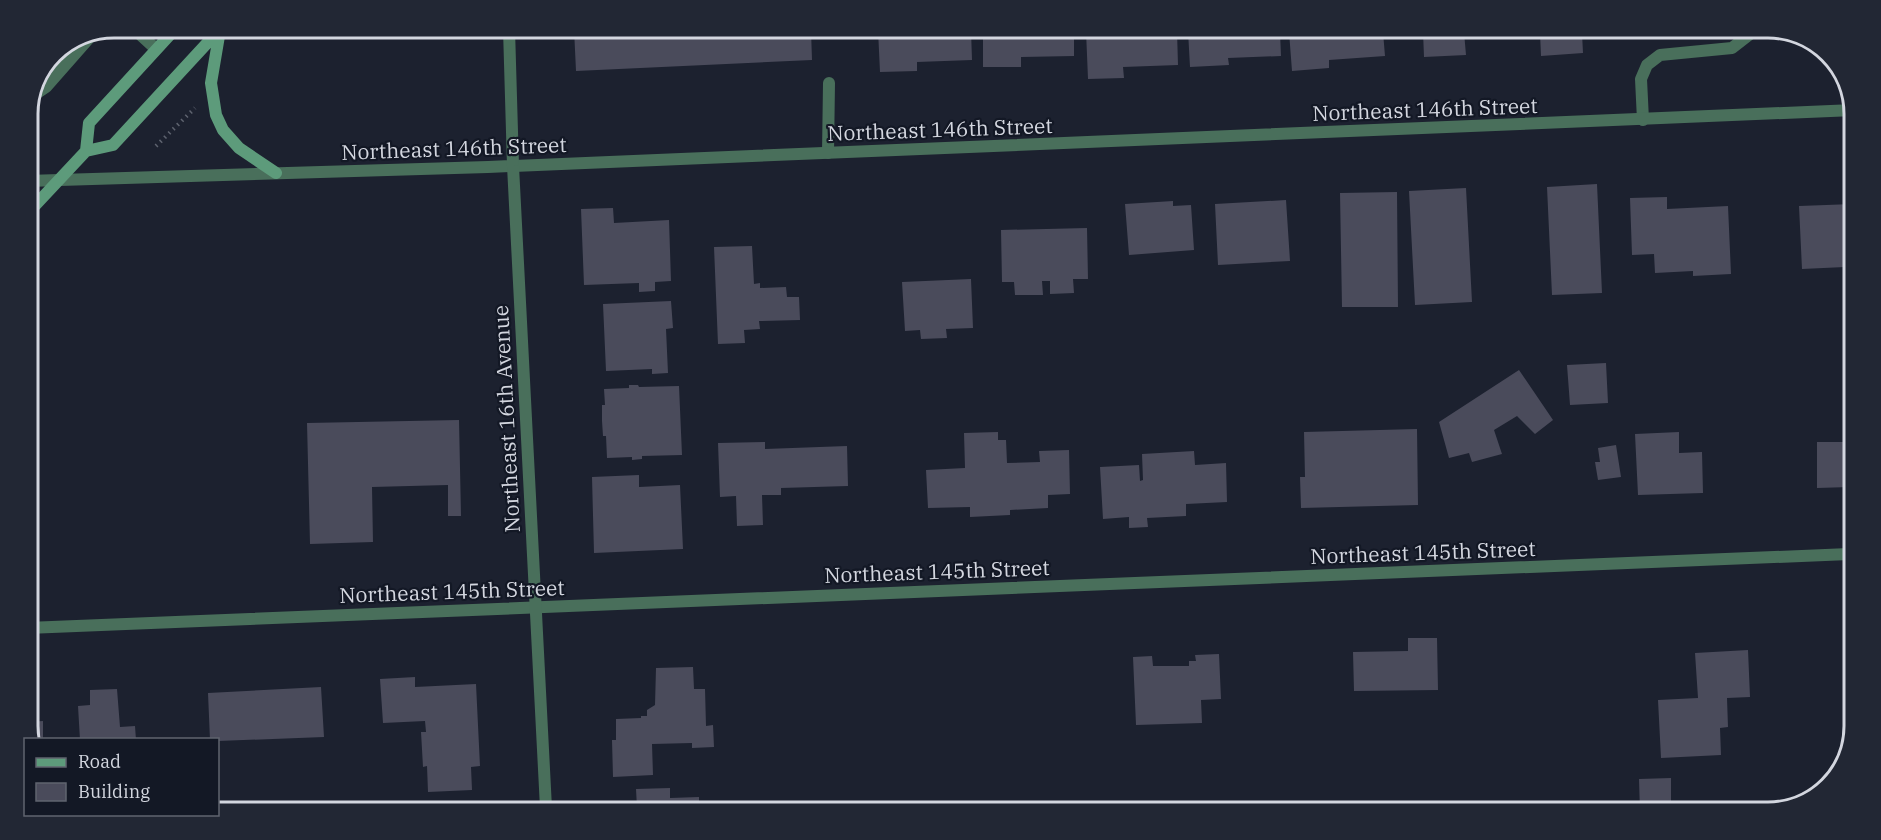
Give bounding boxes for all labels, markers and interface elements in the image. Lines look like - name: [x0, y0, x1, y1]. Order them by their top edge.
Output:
- street label: Northeast 146th Street: [1312, 91, 1538, 127]
- street label: Northeast 146th Street: [827, 111, 1053, 147]
- street label: Northeast 146th Street: [341, 130, 567, 166]
- street label: Northeast 16th Avenue: [486, 305, 526, 533]
- street label: Northeast 145th Street: [1310, 534, 1536, 570]
- street label: Northeast 145th Street: [824, 553, 1050, 589]
- street label: Northeast 145th Street: [339, 573, 565, 609]
- legend: [24, 738, 219, 816]
- text: Road: [78, 750, 121, 773]
- text: Building: [78, 780, 150, 803]

